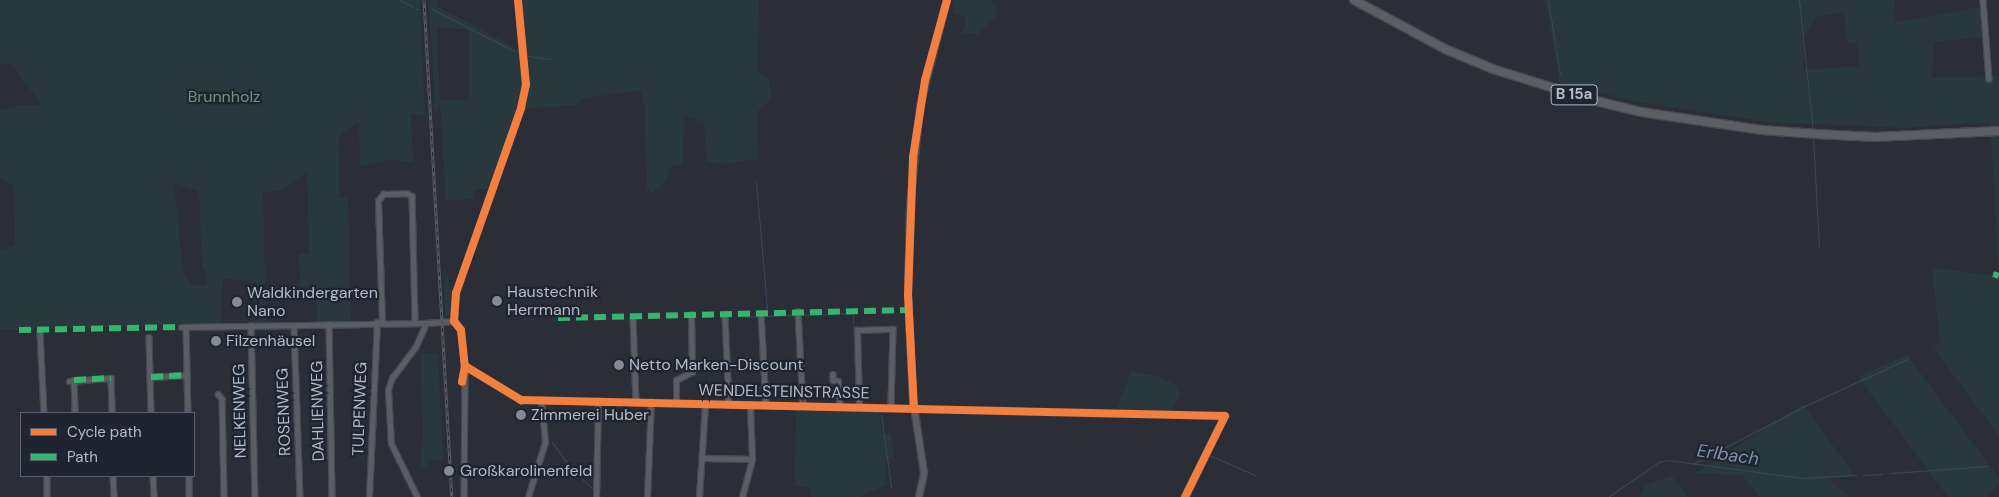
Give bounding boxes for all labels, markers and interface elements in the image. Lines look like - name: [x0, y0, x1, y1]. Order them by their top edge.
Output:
- road number: B 15a: [1550, 82, 1598, 108]
- park label: Brunnholz: [188, 87, 260, 107]
- place label: Haustechnik Herrmann: [507, 282, 598, 320]
- place label: Waldkindergarten Nano: [247, 283, 378, 321]
- marker: Haustechnik Herrmann: [491, 295, 503, 307]
- marker: Waldkindergarten Nano: [231, 296, 243, 308]
- place label: Filzenhäusel: [226, 331, 315, 351]
- marker: Filzenhäusel: [210, 335, 222, 347]
- place label: Netto Marken-Discount: [629, 355, 804, 375]
- marker: Netto Marken-Discount: [613, 359, 625, 371]
- street label: DAHLIENWEG: [308, 361, 328, 461]
- street label: TULPENWEG: [349, 362, 371, 456]
- street label: NELKENWEG: [230, 364, 250, 458]
- street label: ROSENWEG: [273, 368, 295, 456]
- street label: WENDELSTEINSTRASSE: [698, 381, 870, 403]
- place label: Zimmerei Huber: [531, 405, 649, 425]
- marker: Zimmerei Huber: [515, 409, 527, 421]
- legend: [20, 412, 195, 477]
- text: Cycle path: [67, 422, 142, 442]
- water label: Erlbach: [1696, 440, 1760, 470]
- text: Path: [67, 447, 98, 467]
- place label: Großkarolinenfeld: [460, 461, 592, 481]
- marker: Großkarolinenfeld: [442, 464, 456, 478]

